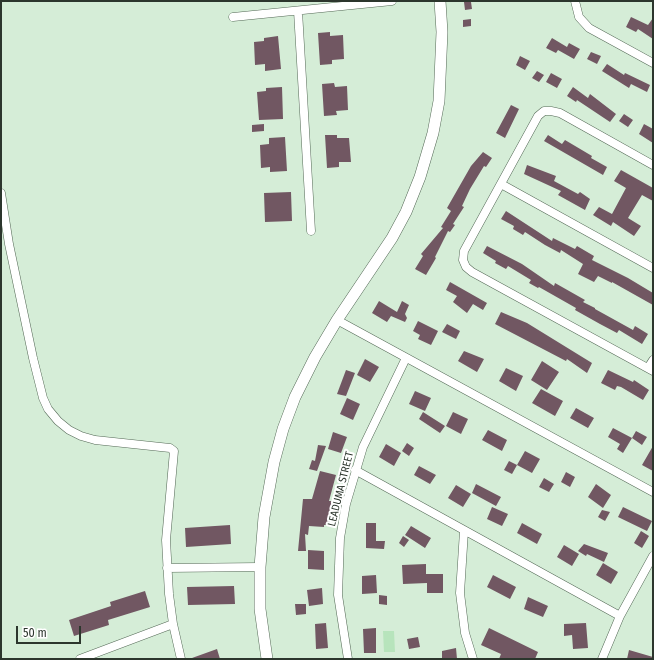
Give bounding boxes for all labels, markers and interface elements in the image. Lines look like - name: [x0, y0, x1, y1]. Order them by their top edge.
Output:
- street label: LEADUMA STREET: [325, 450, 357, 528]
- scale bar: [18, 618, 83, 644]
- text: 50 m: [23, 626, 47, 640]

